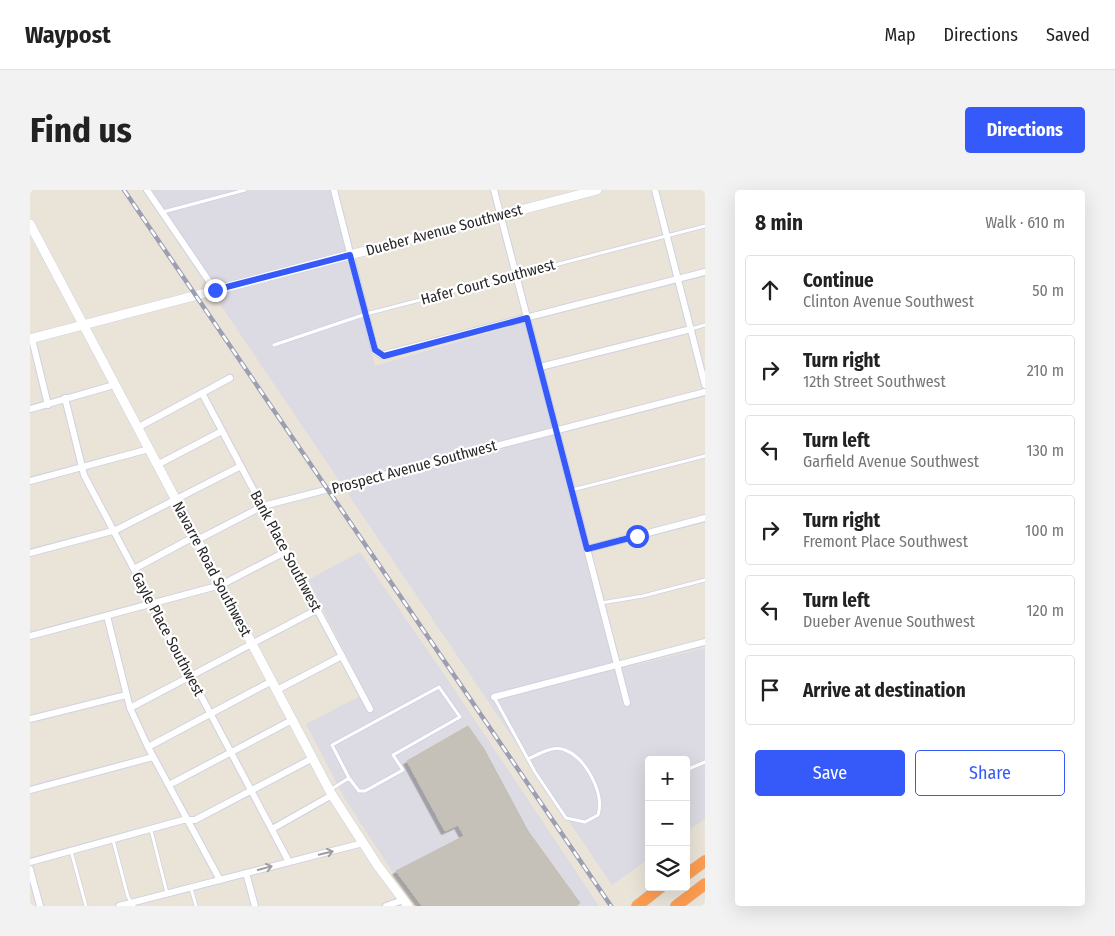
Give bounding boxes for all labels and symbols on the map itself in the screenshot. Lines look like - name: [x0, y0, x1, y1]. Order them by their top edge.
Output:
- street label: Dueber Avenue Southwest: [364, 200, 524, 260]
- street label: Hafer Court Southwest: [419, 255, 557, 309]
- route end: [204, 279, 227, 302]
- street label: Prospect Avenue Southwest: [330, 436, 499, 498]
- street label: Bank Place Southwest: [246, 487, 326, 615]
- street label: Navarre Road Southwest: [169, 498, 255, 640]
- route start: [626, 525, 649, 548]
- street label: Gayle Place Southwest: [128, 569, 208, 699]
- one-way arrow: [317, 847, 333, 857]
- one-way arrow: [257, 863, 273, 872]

